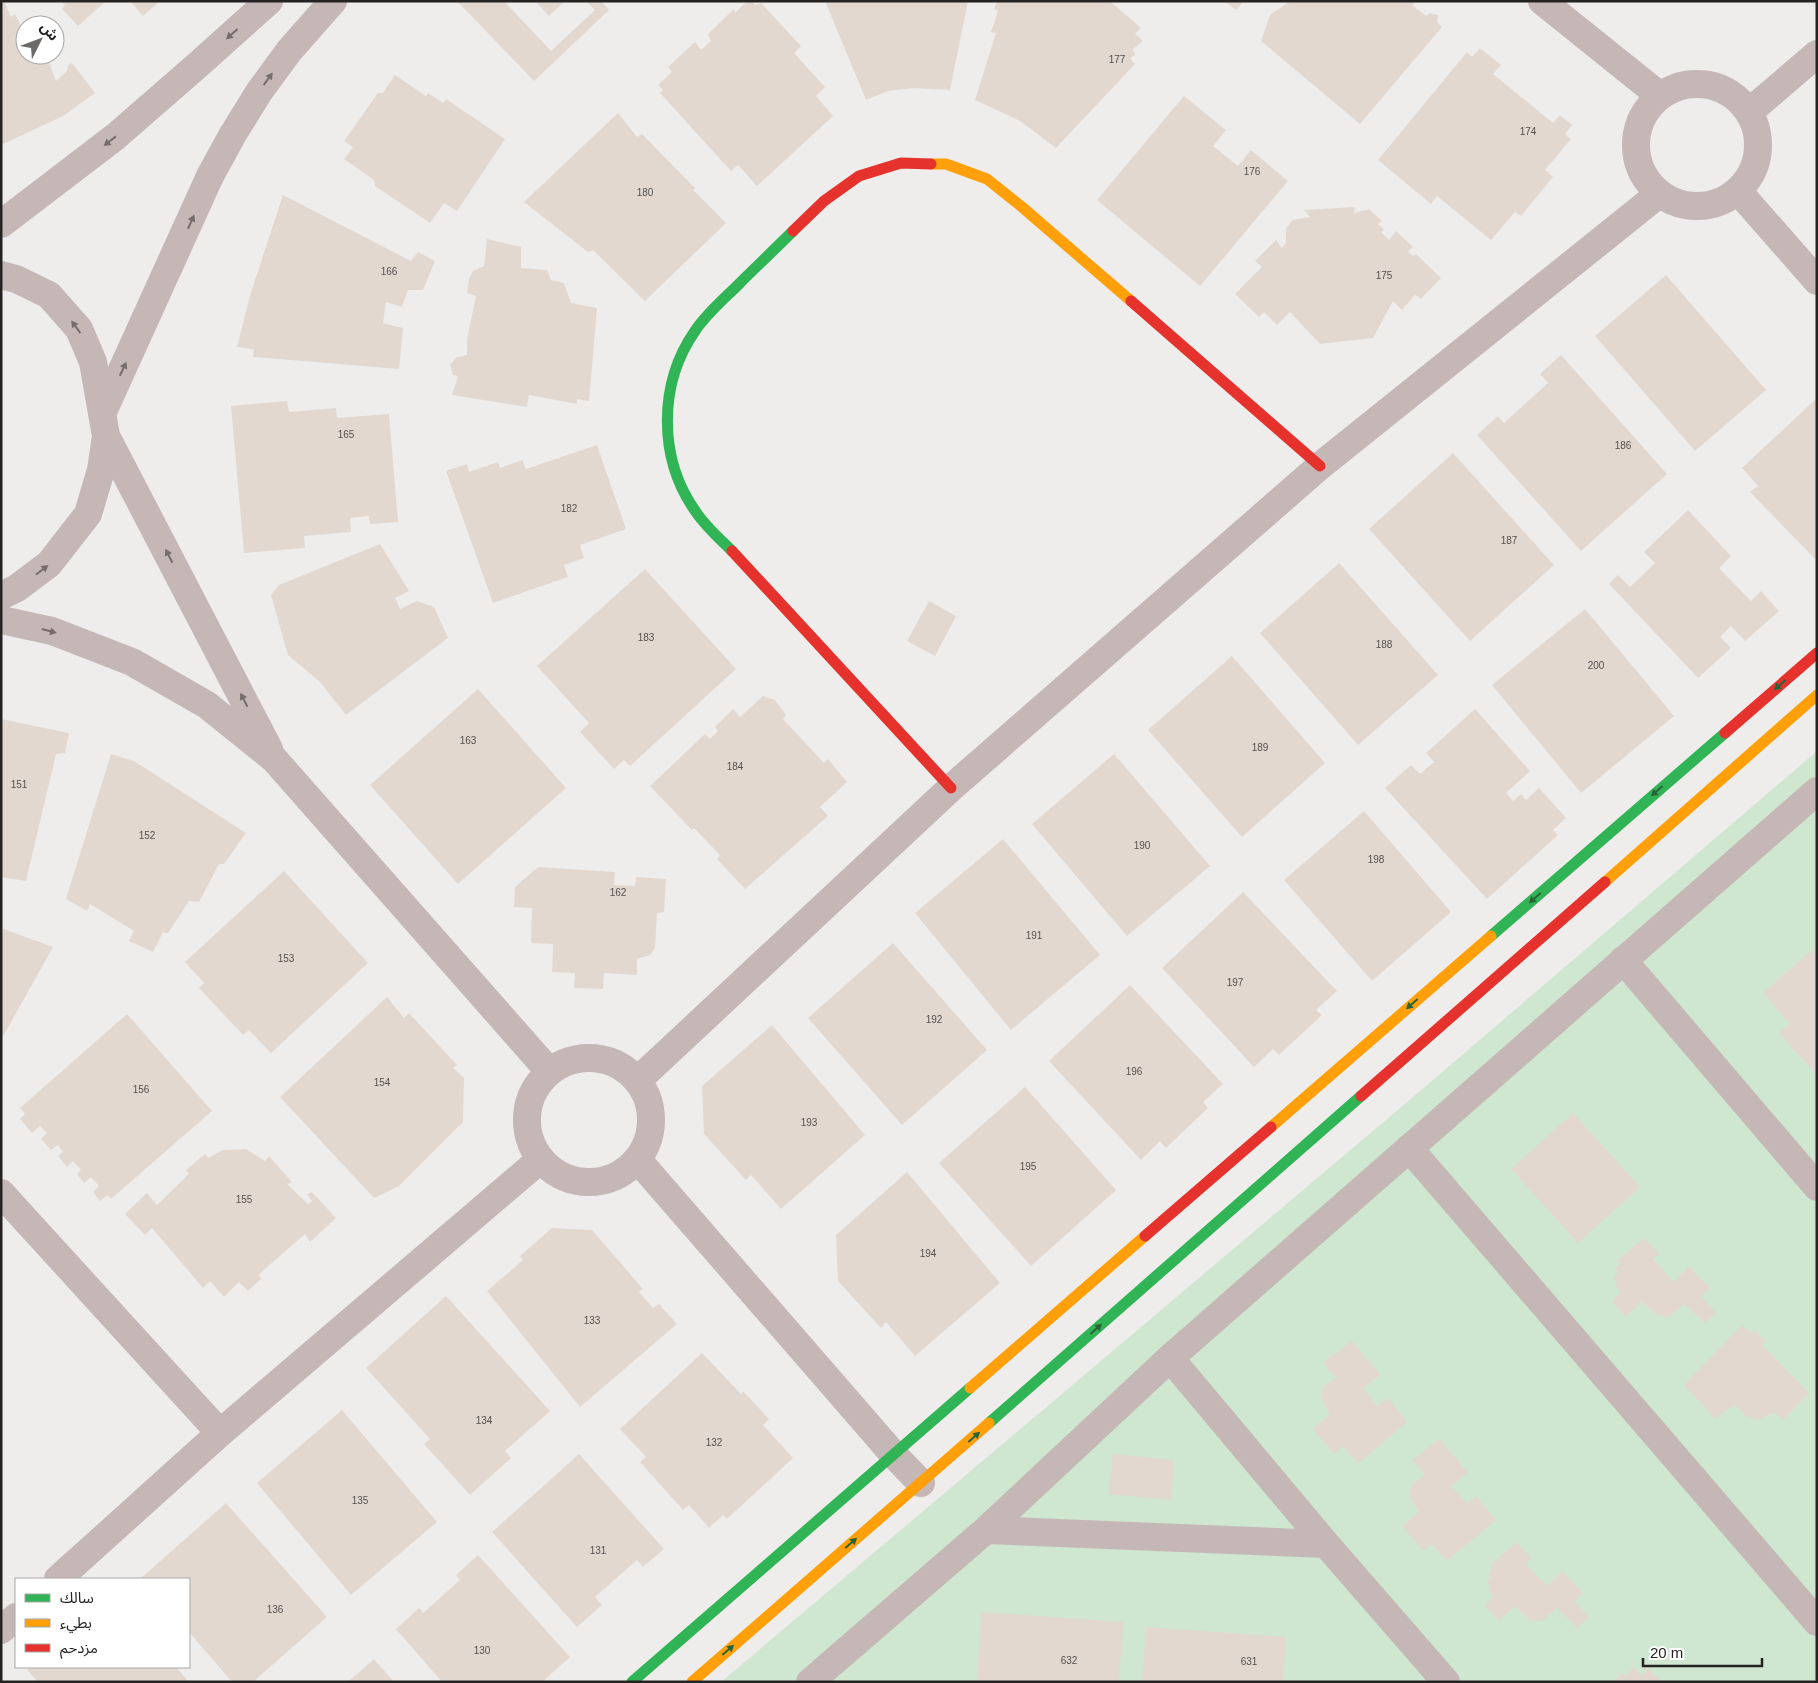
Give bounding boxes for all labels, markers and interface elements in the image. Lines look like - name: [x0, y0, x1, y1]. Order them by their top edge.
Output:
- north arrow: [15, 15, 65, 65]
- text: ش: [37, 19, 62, 44]
- one-way arrow: [227, 28, 239, 40]
- house number: 177: [1109, 54, 1126, 65]
- one-way arrow: [263, 72, 273, 86]
- house number: 174: [1520, 126, 1537, 137]
- one-way arrow: [104, 135, 117, 146]
- house number: 176: [1244, 166, 1261, 177]
- house number: 180: [637, 187, 654, 198]
- one-way arrow: [187, 215, 195, 229]
- house number: 166: [381, 266, 398, 277]
- house number: 175: [1376, 270, 1393, 281]
- one-way arrow: [71, 320, 81, 334]
- one-way arrow: [119, 362, 127, 376]
- house number: 165: [338, 429, 355, 440]
- house number: 186: [1615, 440, 1632, 451]
- house number: 182: [561, 503, 578, 514]
- house number: 187: [1501, 535, 1518, 546]
- one-way arrow: [165, 549, 173, 563]
- one-way arrow: [35, 564, 48, 575]
- one-way arrow: [41, 627, 56, 635]
- house number: 183: [638, 632, 655, 643]
- house number: 188: [1376, 639, 1393, 650]
- house number: 200: [1588, 660, 1605, 671]
- one-way arrow: [1774, 679, 1787, 690]
- one-way arrow: [239, 693, 248, 707]
- house number: 163: [460, 735, 477, 746]
- house number: 189: [1252, 742, 1269, 753]
- house number: 184: [727, 761, 744, 772]
- house number: 151: [11, 779, 28, 790]
- one-way arrow: [1651, 786, 1664, 797]
- house number: 152: [139, 830, 156, 841]
- house number: 190: [1134, 840, 1151, 851]
- house number: 198: [1368, 854, 1385, 865]
- house number: 162: [610, 887, 627, 898]
- one-way arrow: [1529, 892, 1541, 904]
- house number: 191: [1026, 930, 1043, 941]
- house number: 153: [278, 953, 295, 964]
- house number: 197: [1227, 977, 1244, 988]
- one-way arrow: [1406, 999, 1419, 1010]
- house number: 192: [926, 1014, 943, 1025]
- house number: 196: [1126, 1066, 1143, 1077]
- house number: 154: [374, 1077, 391, 1088]
- house number: 156: [133, 1084, 150, 1095]
- house number: 193: [801, 1117, 818, 1128]
- house number: 195: [1020, 1161, 1037, 1172]
- house number: 155: [236, 1194, 253, 1205]
- house number: 194: [920, 1248, 937, 1259]
- house number: 133: [584, 1315, 601, 1326]
- one-way arrow: [1089, 1323, 1101, 1335]
- house number: 134: [476, 1415, 493, 1426]
- one-way arrow: [967, 1431, 980, 1442]
- house number: 132: [706, 1437, 723, 1448]
- house number: 135: [352, 1495, 369, 1506]
- one-way arrow: [845, 1538, 858, 1549]
- house number: 131: [590, 1545, 607, 1556]
- legend: [15, 1578, 190, 1668]
- text: سالك: [60, 1589, 94, 1606]
- house number: 136: [267, 1604, 284, 1615]
- text: بطيء: [60, 1614, 92, 1634]
- scale bar: [1643, 1636, 1762, 1668]
- text: مزدحم: [60, 1639, 98, 1659]
- one-way arrow: [722, 1644, 734, 1656]
- text: 20 m: [1650, 1644, 1683, 1661]
- house number: 130: [474, 1645, 491, 1656]
- house number: 632: [1061, 1655, 1078, 1666]
- house number: 631: [1241, 1656, 1258, 1667]

